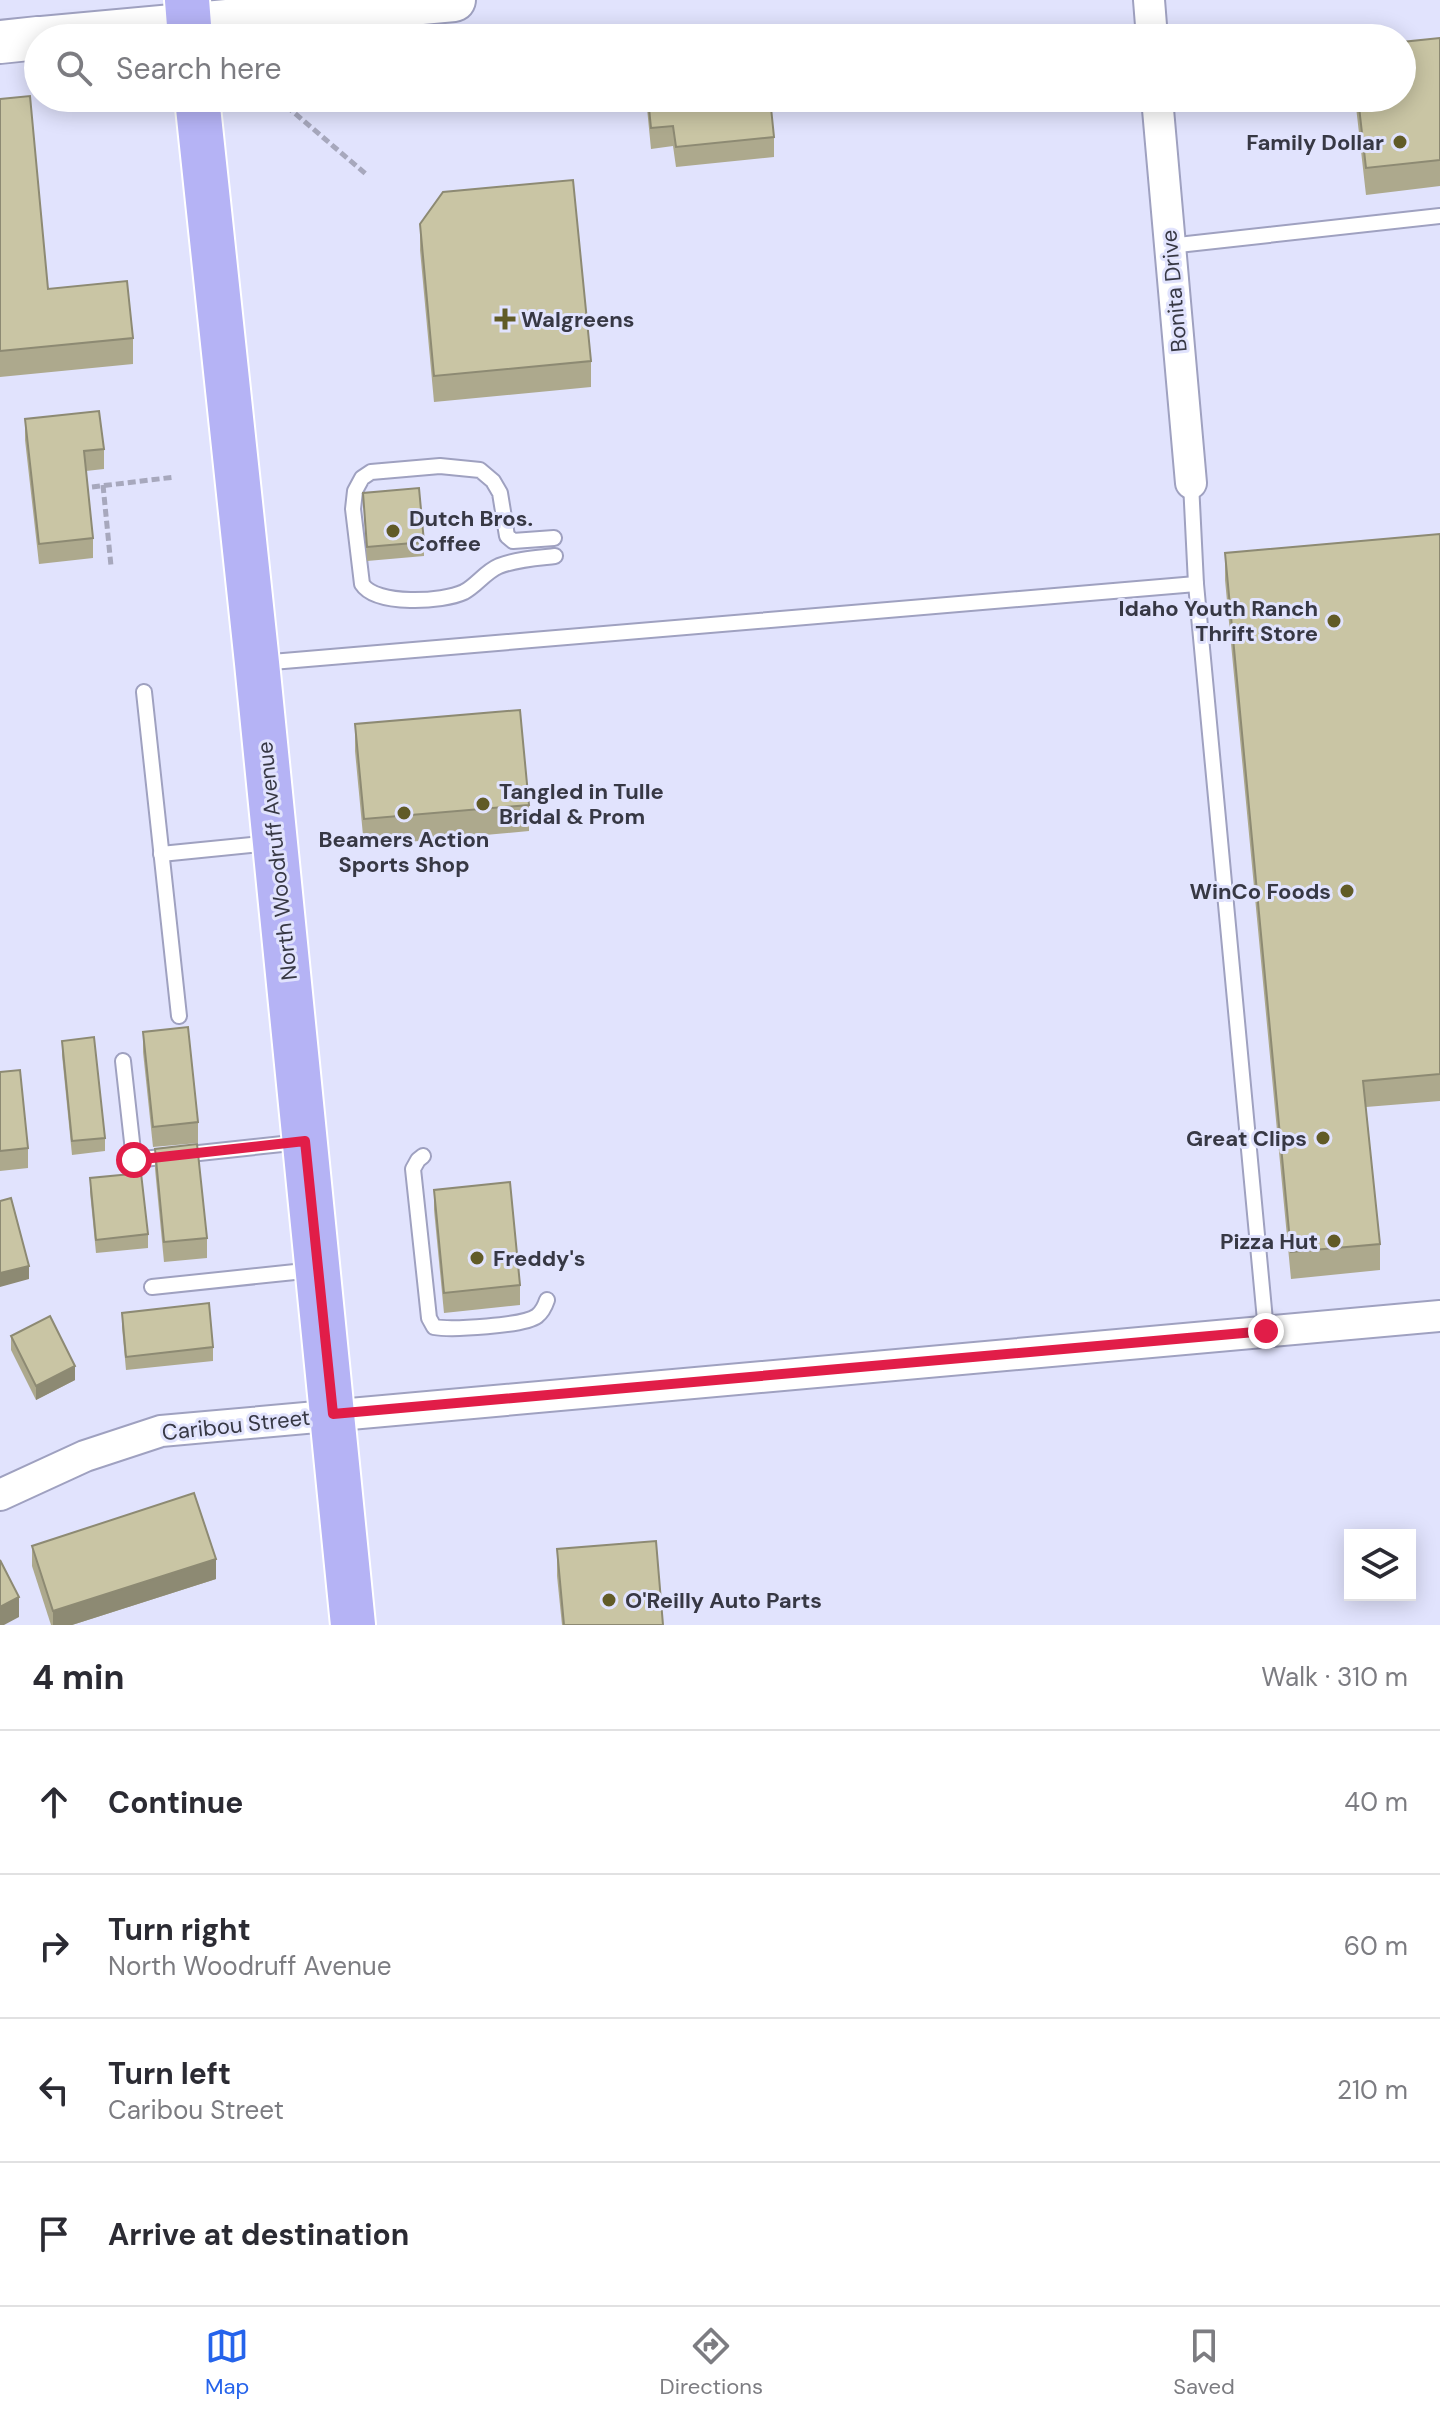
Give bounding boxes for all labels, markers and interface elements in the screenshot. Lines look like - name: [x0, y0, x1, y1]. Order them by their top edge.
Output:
- search box: [24, 24, 1416, 112]
- icon: search: [52, 46, 96, 90]
- text: Search here: [116, 49, 282, 88]
- place label: Family Dollar: [1246, 128, 1384, 157]
- marker: Family Dollar: [1391, 133, 1409, 151]
- street label: Bonita Drive: [1154, 229, 1194, 353]
- place label: Walgreens: [521, 305, 635, 334]
- marker: Walgreens: [496, 310, 514, 328]
- place label: Dutch Bros. Coffee: [409, 504, 533, 558]
- marker: Dutch Bros. Coffee: [384, 522, 402, 540]
- place label: Idaho Youth Ranch Thrift Store: [1118, 594, 1318, 648]
- marker: Idaho Youth Ranch Thrift Store: [1325, 612, 1343, 630]
- street label: North Woodruff Avenue: [250, 740, 304, 982]
- place label: Tangled in Tulle Bridal & Prom: [499, 777, 664, 831]
- marker: Tangled in Tulle Bridal & Prom: [474, 795, 492, 813]
- marker: Beamers Action Sports Shop: [395, 804, 413, 822]
- place label: Beamers Action Sports Shop: [319, 825, 489, 879]
- place label: WinCo Foods: [1190, 877, 1331, 906]
- marker: WinCo Foods: [1338, 882, 1356, 900]
- place label: Great Clips: [1186, 1124, 1307, 1153]
- marker: Great Clips: [1314, 1129, 1332, 1147]
- route start: [116, 1142, 152, 1178]
- place label: Pizza Hut: [1220, 1227, 1318, 1256]
- marker: Pizza Hut: [1325, 1232, 1343, 1250]
- place label: Freddy's: [493, 1244, 585, 1273]
- marker: Freddy's: [468, 1249, 486, 1267]
- route end: [1248, 1313, 1284, 1349]
- street label: Caribou Street: [160, 1403, 312, 1447]
- map controls: [1344, 1529, 1416, 1601]
- button: layers: [1344, 1529, 1416, 1601]
- place label: O'Reilly Auto Parts: [625, 1586, 822, 1615]
- marker: O'Reilly Auto Parts: [600, 1591, 618, 1609]
- text: 4 min: [32, 1655, 124, 1700]
- text: Walk · 310 m: [1261, 1660, 1408, 1694]
- icon: ahead: [32, 1780, 76, 1824]
- text: Continue: [108, 1783, 243, 1822]
- text: 40 m: [1344, 1785, 1408, 1819]
- text: Turn right: [108, 1910, 251, 1949]
- icon: right: [32, 1924, 76, 1968]
- text: 60 m: [1344, 1929, 1408, 1963]
- text: North Woodruff Avenue: [108, 1949, 392, 1983]
- text: Turn left: [108, 2054, 231, 2093]
- icon: left: [32, 2068, 76, 2112]
- text: 210 m: [1337, 2073, 1408, 2107]
- text: Caribou Street: [108, 2093, 284, 2127]
- icon: arrive: [32, 2212, 76, 2256]
- text: Arrive at destination: [108, 2215, 409, 2254]
- tab: Map: [205, 2324, 249, 2401]
- tab: Directions: [660, 2324, 763, 2401]
- tab: Saved: [1173, 2324, 1235, 2401]

